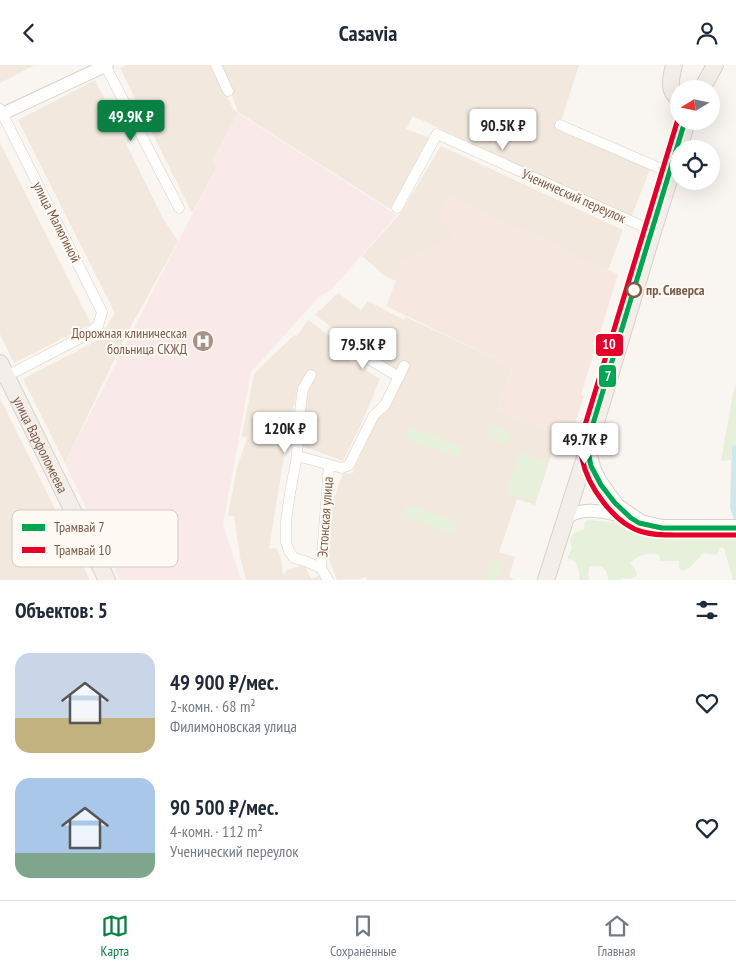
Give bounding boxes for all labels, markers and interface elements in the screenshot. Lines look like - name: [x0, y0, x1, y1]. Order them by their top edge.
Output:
- icon: back: [15, 19, 43, 47]
- text: Casavia: [339, 19, 397, 47]
- icon: person: [693, 19, 721, 47]
- north arrow: [670, 80, 720, 130]
- map controls: [670, 80, 720, 190]
- pin: 49.9K ₽: [85, 99, 177, 142]
- text: 49.9K ₽: [108, 106, 154, 126]
- pin: 90.5K ₽: [457, 109, 549, 151]
- text: 90.5K ₽: [480, 115, 526, 135]
- button: locate: [670, 140, 720, 190]
- street label: Ученический переулок: [519, 165, 630, 227]
- street label: улица Малюгиной: [29, 178, 85, 266]
- place label: пр. Сиверса: [646, 281, 705, 299]
- marker: пр. Сиверса: [626, 282, 642, 298]
- place label: Дорожная клиническая больница СКЖД: [72, 324, 187, 358]
- pin: 79.5K ₽: [317, 327, 409, 370]
- hospital icon: Дорожная клиническая больница СКЖД: [191, 329, 215, 353]
- line badge: 10: [595, 333, 624, 357]
- text: 79.5K ₽: [340, 334, 386, 354]
- text: 10: [602, 335, 616, 353]
- line badge: 7: [598, 364, 617, 388]
- text: 7: [605, 367, 612, 385]
- street label: улица Варфоломеева: [9, 393, 72, 496]
- pin: 120K ₽: [244, 411, 326, 454]
- text: 120K ₽: [264, 418, 306, 438]
- pin: 49.7K ₽: [539, 423, 631, 465]
- text: 49.7K ₽: [562, 429, 608, 449]
- street label: Эстонская улица: [313, 476, 337, 558]
- legend: [12, 510, 178, 567]
- text: Трамвай 7: [54, 518, 105, 536]
- text: Трамвай 10: [54, 541, 111, 559]
- icon: filters: [693, 596, 721, 624]
- text: Объектов: 5: [15, 597, 108, 624]
- text: 49 900 ₽/мес.: [170, 669, 279, 696]
- icon: home: [55, 673, 115, 733]
- icon: heart: [693, 689, 721, 717]
- text: 2-комн. · 68 m²: [170, 696, 256, 716]
- text: Филимоновская улица: [170, 716, 297, 736]
- text: 90 500 ₽/мес.: [170, 794, 279, 821]
- icon: home: [55, 798, 115, 858]
- icon: heart: [693, 814, 721, 842]
- text: 4-комн. · 112 m²: [170, 821, 263, 841]
- text: Ученический переулок: [170, 841, 298, 861]
- tab: Карта: [100, 912, 129, 960]
- tab: Сохранённые: [330, 912, 397, 960]
- tab: Главная: [598, 912, 635, 960]

